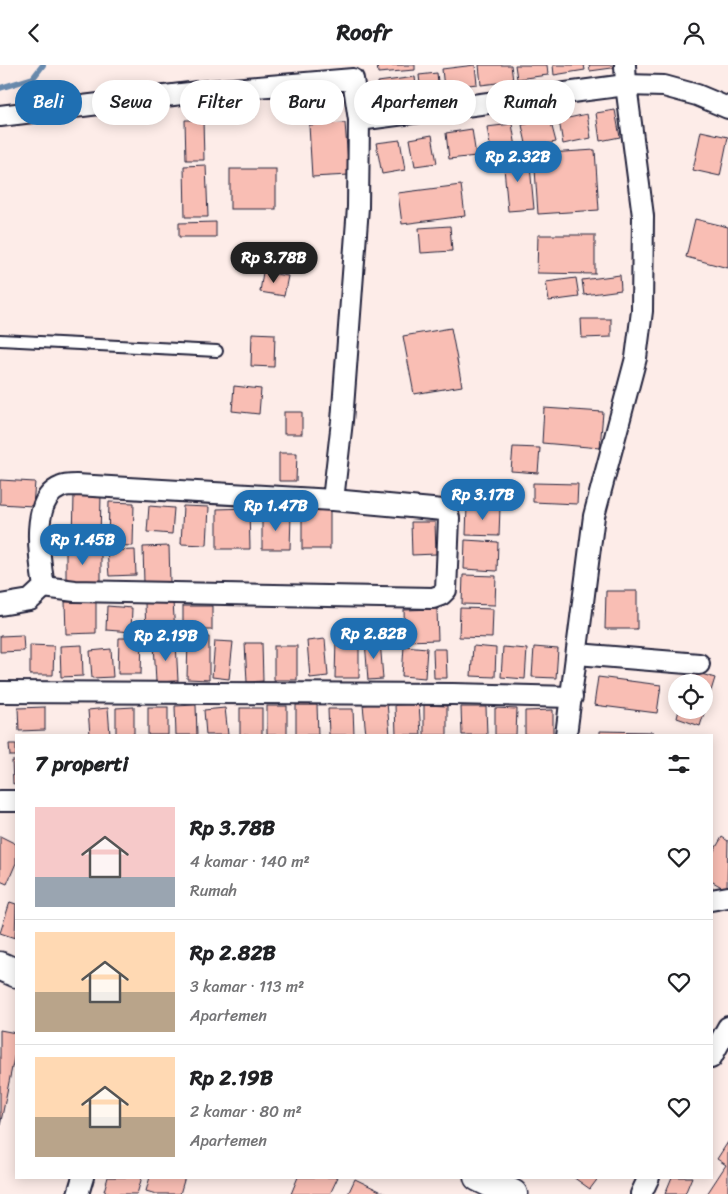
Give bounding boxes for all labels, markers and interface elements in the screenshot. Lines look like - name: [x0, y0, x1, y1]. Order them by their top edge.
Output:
- text: Roofr: [337, 13, 391, 52]
- icon: back: [20, 19, 48, 47]
- icon: person: [680, 19, 708, 47]
- chip: Beli: [15, 80, 82, 125]
- chip: Sewa: [92, 80, 170, 125]
- chip: Filter: [180, 80, 260, 125]
- chip: Baru: [270, 80, 344, 125]
- chip: Apartemen: [354, 80, 476, 125]
- chip: Rumah: [486, 80, 575, 125]
- pin: Rp 2.32B: [466, 141, 570, 183]
- text: Rp 2.32B: [486, 142, 550, 171]
- pin: Rp 3.78B: [222, 241, 326, 284]
- text: Rp 3.78B: [242, 243, 306, 272]
- pin: Rp 3.17B: [431, 479, 535, 521]
- text: Rp 3.17B: [452, 480, 514, 509]
- pin: Rp 1.47B: [224, 489, 328, 532]
- text: Rp 1.47B: [244, 491, 308, 520]
- pin: Rp 1.45B: [31, 523, 135, 566]
- text: Rp 1.45B: [51, 525, 115, 554]
- pin: Rp 2.82B: [322, 617, 426, 660]
- pin: Rp 2.19B: [114, 619, 218, 662]
- text: Rp 2.82B: [341, 619, 407, 648]
- text: Rp 2.19B: [134, 621, 198, 650]
- map controls: [668, 674, 713, 719]
- button: locate: [668, 674, 713, 719]
- text: 7 properti: [35, 745, 128, 783]
- icon: filters: [665, 750, 693, 778]
- text: Rp 3.78B: [190, 809, 275, 847]
- icon: home: [75, 827, 135, 887]
- icon: heart: [665, 843, 693, 871]
- text: 4 kamar · 140 m²: [190, 847, 310, 876]
- text: Rumah: [190, 876, 237, 905]
- text: Rp 2.82B: [190, 934, 276, 972]
- icon: home: [75, 952, 135, 1012]
- icon: heart: [665, 968, 693, 996]
- text: 3 kamar · 113 m²: [190, 972, 304, 1001]
- text: Apartemen: [190, 1001, 267, 1030]
- text: Rp 2.19B: [190, 1059, 273, 1097]
- icon: home: [75, 1077, 135, 1137]
- icon: heart: [665, 1093, 693, 1121]
- text: 2 kamar · 80 m²: [190, 1097, 302, 1126]
- text: Apartemen: [190, 1126, 267, 1155]

